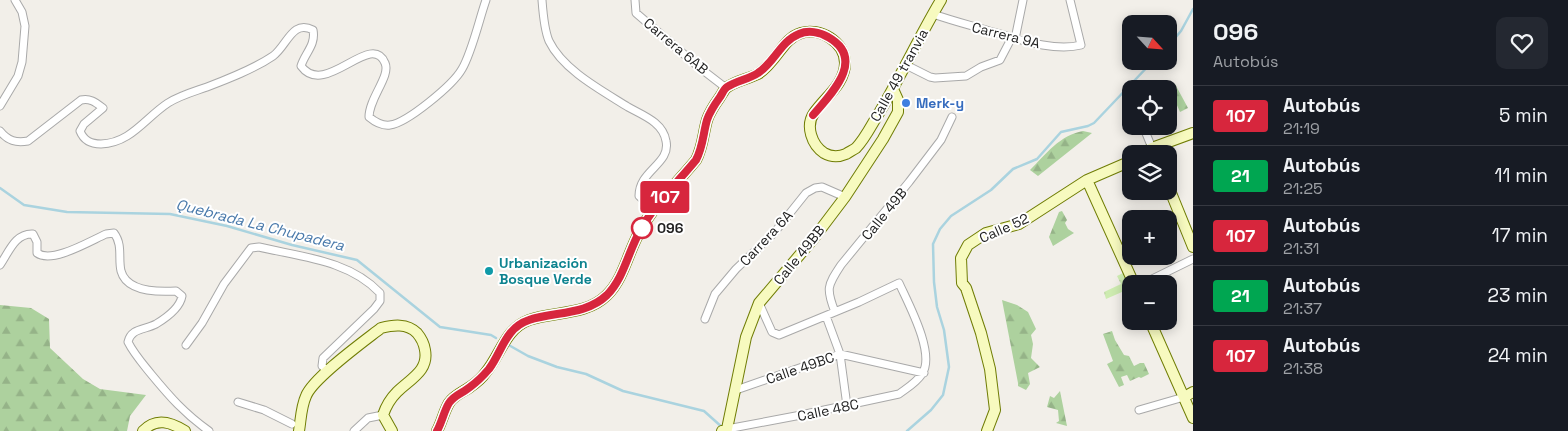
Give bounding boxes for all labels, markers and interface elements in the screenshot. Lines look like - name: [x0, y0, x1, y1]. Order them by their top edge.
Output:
- street label: Carrera 6AB: [640, 14, 712, 78]
- north arrow: [1122, 15, 1178, 70]
- map controls: [1122, 15, 1177, 330]
- text: 096: [1213, 16, 1258, 47]
- button: heart: [1496, 17, 1548, 69]
- street label: Carrera 9A: [970, 18, 1042, 52]
- street label: Calle 49 tranvia: [866, 25, 932, 125]
- text: Autobús: [1213, 51, 1278, 72]
- button: locate: [1122, 80, 1177, 135]
- text: Autobús: [1283, 93, 1360, 118]
- place label: Merk-y: [916, 94, 964, 112]
- marker: Merk-y: [900, 97, 912, 109]
- text: 5 min: [1499, 103, 1548, 128]
- text: 107: [1226, 104, 1255, 127]
- text: 21:19: [1283, 118, 1320, 139]
- button: layers: [1122, 145, 1177, 200]
- text: Autobús: [1283, 153, 1360, 178]
- text: 11 min: [1495, 163, 1548, 188]
- text: 21: [1231, 164, 1250, 187]
- text: 21:25: [1283, 178, 1323, 199]
- line badge: 107: [636, 181, 694, 213]
- street label: Calle 49B: [857, 184, 911, 244]
- text: 107: [650, 185, 680, 208]
- water label: Quebrada La Chupadera: [174, 194, 347, 255]
- street label: Carrera 6A: [736, 206, 796, 270]
- street label: Calle 52: [976, 209, 1032, 247]
- button: +: [1122, 210, 1177, 265]
- text: Autobús: [1283, 213, 1360, 238]
- marker: 096: [631, 217, 653, 239]
- place label: 096: [657, 219, 684, 237]
- street label: Calle 49BB: [769, 222, 829, 288]
- text: 17 min: [1492, 223, 1548, 248]
- text: 107: [1226, 224, 1255, 247]
- text: 21:31: [1283, 238, 1320, 259]
- place label: Urbanización Bosque Verde: [499, 254, 592, 288]
- marker: Urbanización Bosque Verde: [483, 265, 495, 277]
- text: Autobús: [1283, 273, 1360, 298]
- button: −: [1122, 275, 1177, 330]
- text: 23 min: [1488, 283, 1548, 308]
- text: 21: [1231, 284, 1250, 307]
- text: 21:37: [1283, 298, 1322, 319]
- text: Autobús: [1283, 333, 1360, 358]
- text: 24 min: [1488, 343, 1548, 368]
- text: 107: [1226, 344, 1255, 367]
- street label: Calle 49BC: [763, 348, 837, 388]
- text: 21:38: [1283, 358, 1323, 379]
- street label: Calle 48C: [796, 395, 860, 425]

